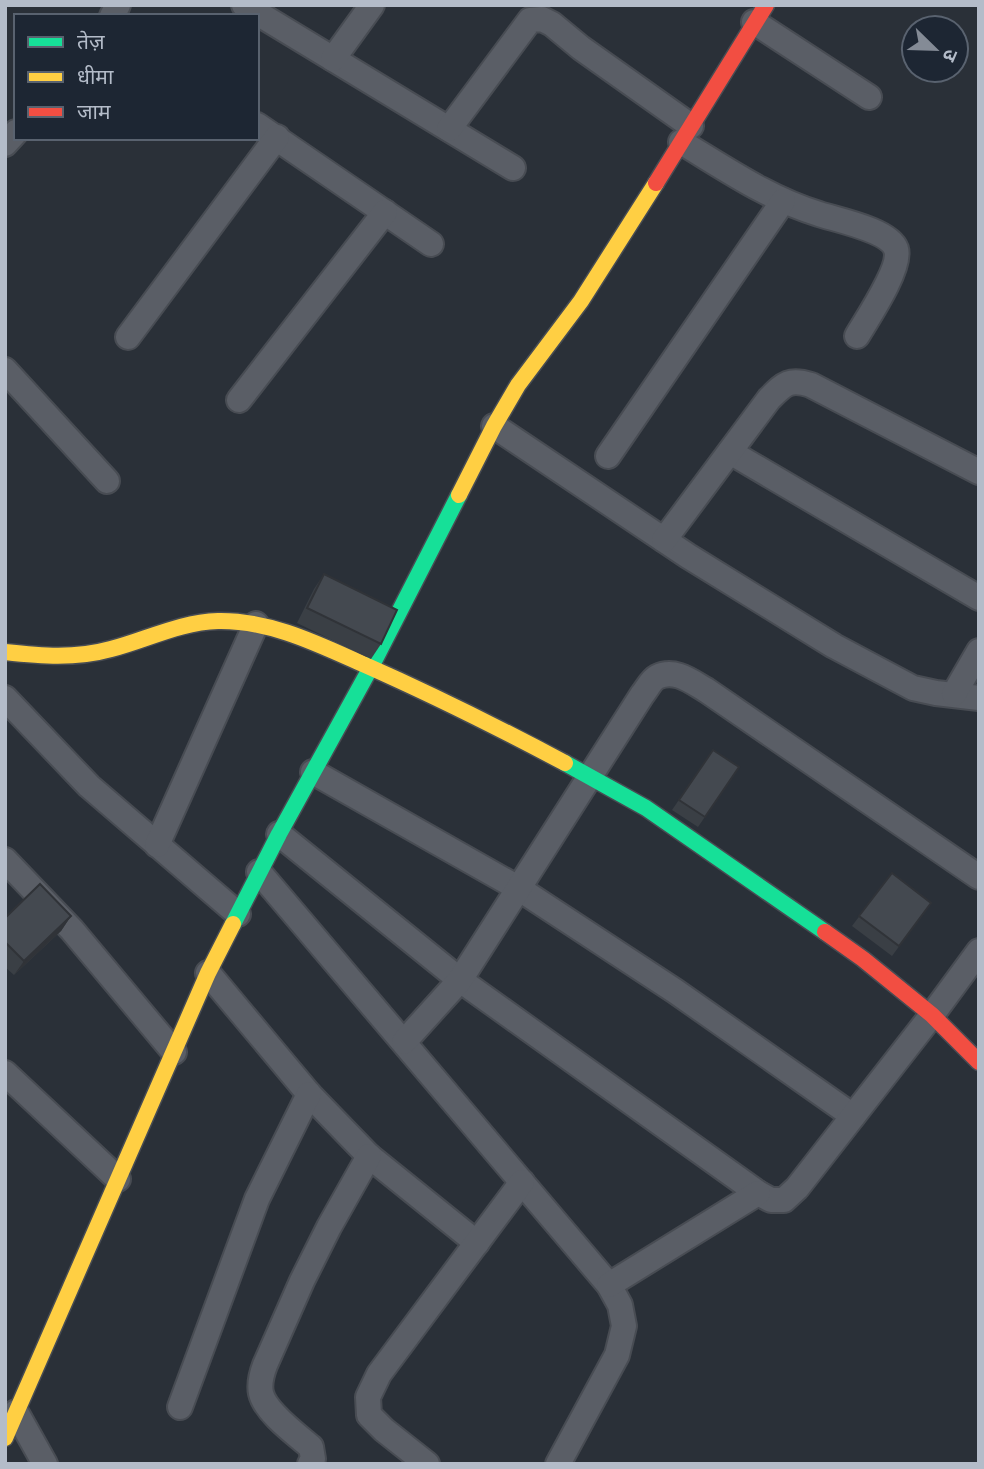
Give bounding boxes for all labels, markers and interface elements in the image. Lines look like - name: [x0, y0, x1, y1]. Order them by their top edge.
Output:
- legend: [14, 14, 259, 140]
- north arrow: [900, 14, 970, 84]
- text: तेज़: [77, 29, 105, 54]
- text: उ: [937, 46, 963, 66]
- text: धीमा: [77, 64, 114, 89]
- text: जाम: [77, 99, 111, 124]

